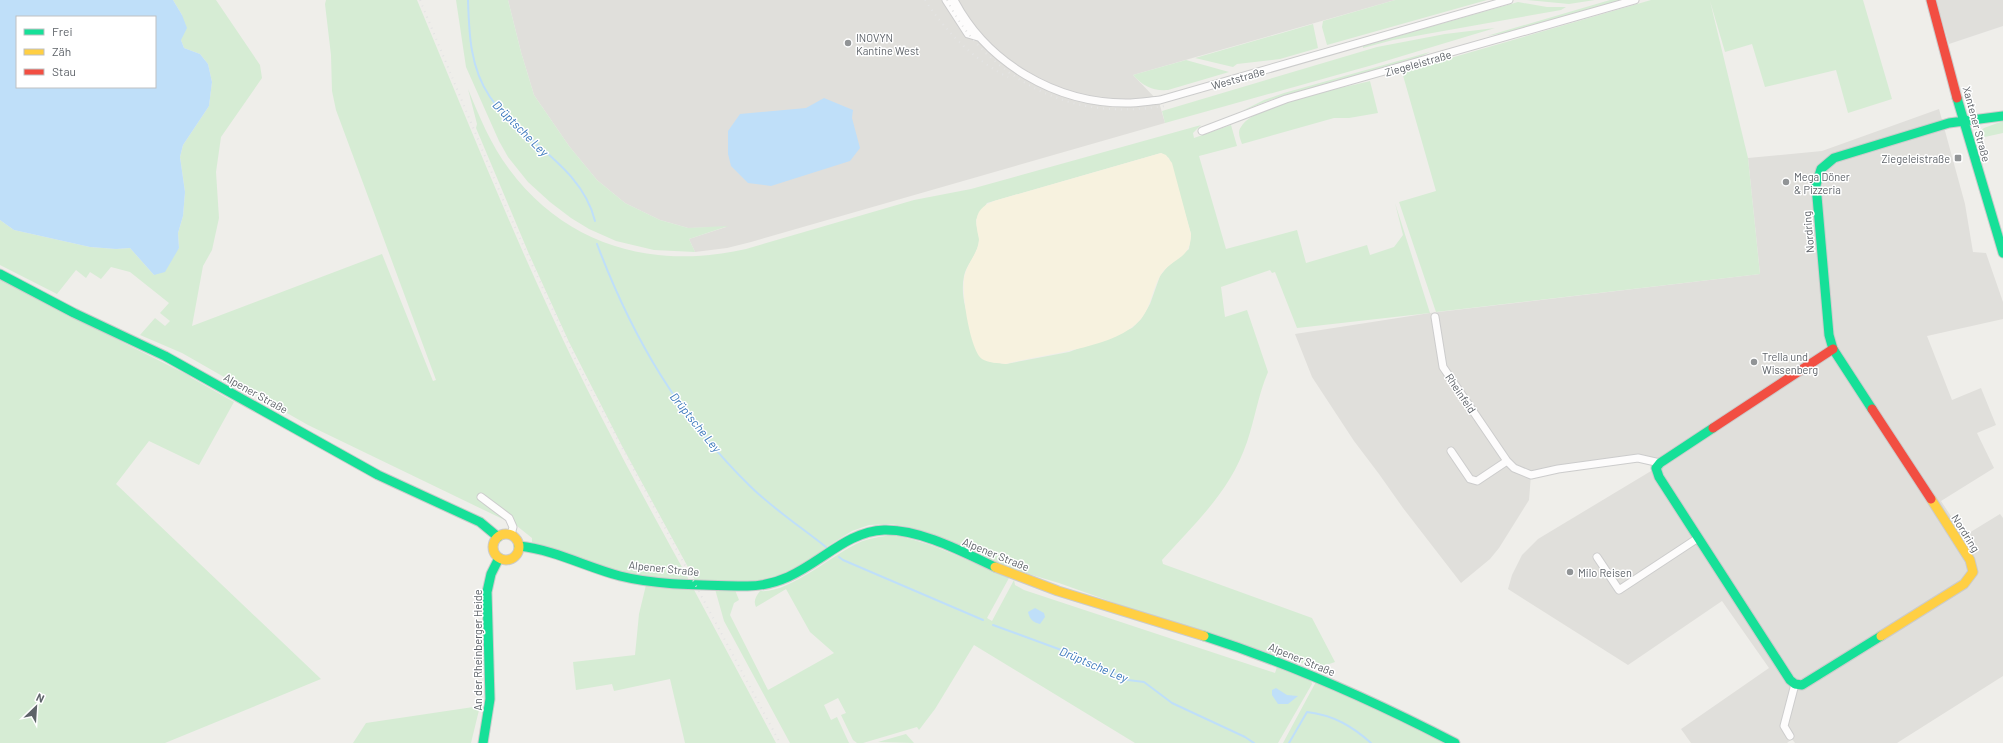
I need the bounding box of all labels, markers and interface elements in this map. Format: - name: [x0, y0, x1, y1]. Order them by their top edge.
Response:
- legend: [16, 16, 156, 88]
- text: Frei: [52, 24, 72, 38]
- place label: INOVYN Kantine West: [856, 31, 919, 57]
- marker: INOVYN Kantine West: [843, 38, 853, 48]
- text: Zäh: [52, 44, 71, 58]
- street label: Ziegeleistraße: [1383, 47, 1453, 79]
- text: Stau: [52, 64, 76, 78]
- street label: Weststraße: [1210, 64, 1266, 92]
- street label: Xantener Straße: [1961, 85, 1993, 163]
- water label: Drüptsche Ley: [490, 97, 552, 159]
- place label: Ziegeleistraße: [1881, 152, 1950, 165]
- marker: Ziegeleistraße: [1953, 153, 1963, 163]
- place label: Mega Döner & Pizzeria: [1794, 170, 1850, 196]
- marker: Mega Döner & Pizzeria: [1781, 177, 1791, 187]
- street label: Nordring: [1800, 210, 1816, 253]
- place label: Trella und Wissenberg: [1762, 350, 1818, 376]
- marker: Trella und Wissenberg: [1749, 357, 1759, 367]
- street label: Alpener Straße: [222, 370, 290, 416]
- street label: Rheinfeld: [1443, 371, 1479, 415]
- water label: Drüptsche Ley: [668, 389, 725, 455]
- street label: Nordring: [1949, 512, 1983, 554]
- street label: Alpener Straße: [961, 535, 1031, 573]
- street label: Alpener Straße: [628, 558, 700, 578]
- place label: Milo Reisen: [1578, 566, 1632, 579]
- marker: Milo Reisen: [1565, 567, 1575, 577]
- street label: An der Rheinberger Heide: [471, 589, 484, 711]
- street label: Alpener Straße: [1267, 640, 1337, 678]
- water label: Drüptsche Ley: [1058, 643, 1131, 685]
- north arrow: [16, 687, 56, 727]
- text: N: [34, 690, 47, 705]

